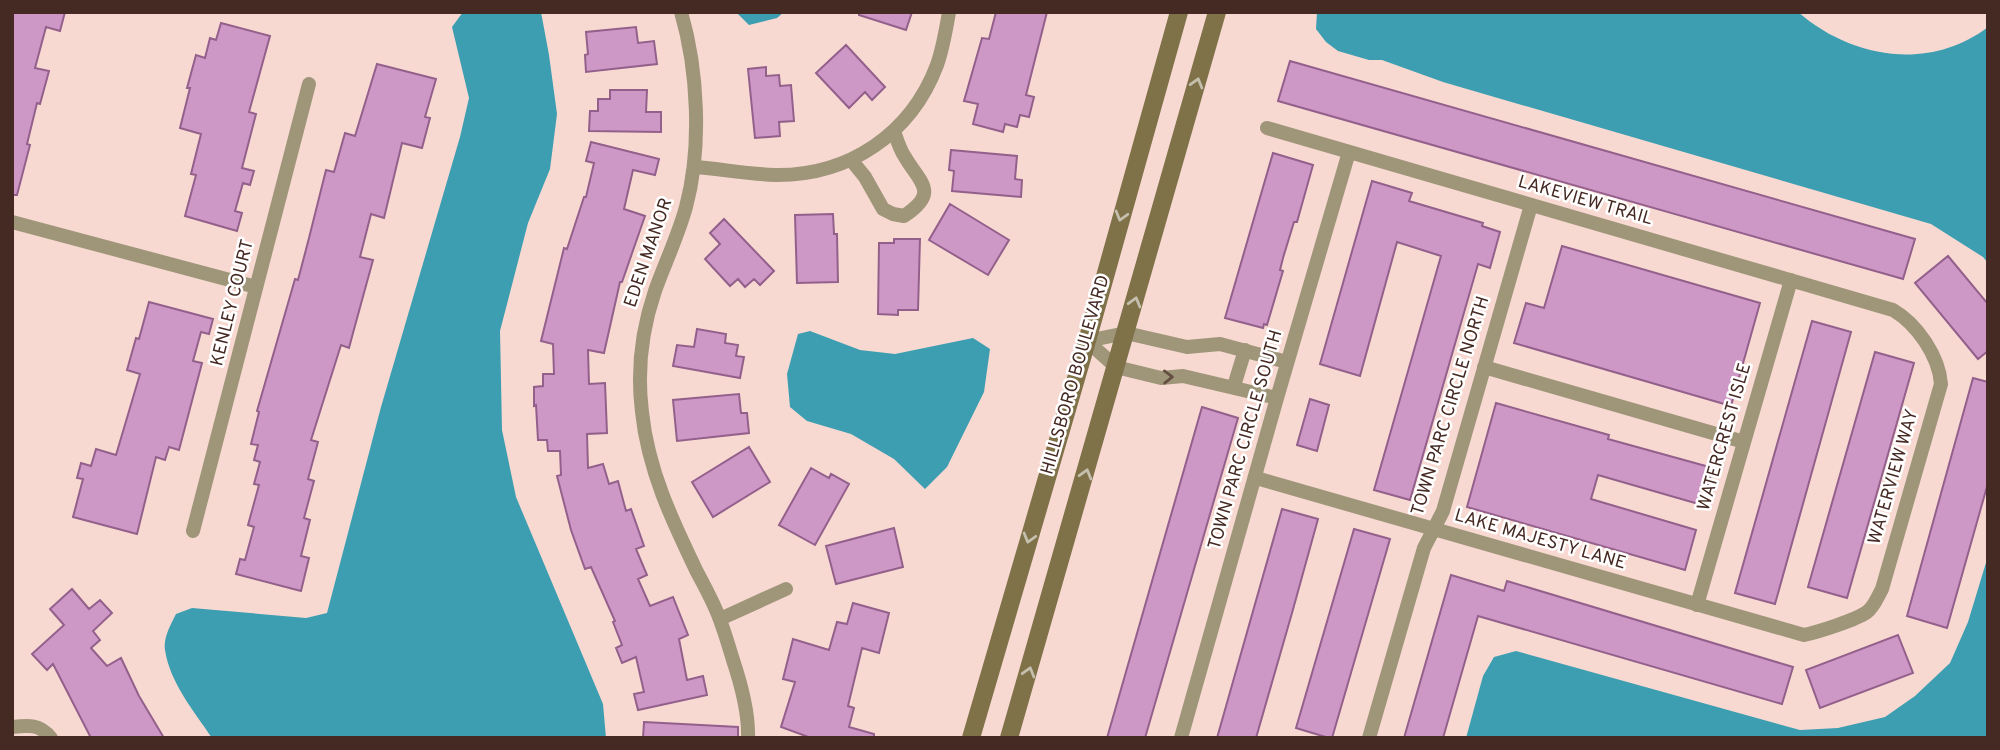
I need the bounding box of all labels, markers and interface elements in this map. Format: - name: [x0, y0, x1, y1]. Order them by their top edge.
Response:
- one-way arrow: [1189, 77, 1203, 89]
- street label: LAKEVIEW TRAIL: [1515, 171, 1655, 231]
- street label: EDEN MANOR: [620, 195, 678, 311]
- one-way arrow: [1115, 210, 1130, 222]
- street label: KENLEY COURT: [206, 237, 260, 369]
- street label: HILLSBORO BOULEVARD: [1036, 273, 1116, 477]
- street label: TOWN PARC CIRCLE NORTH: [1407, 293, 1495, 519]
- one-way arrow: [1126, 296, 1141, 308]
- street label: TOWN PARC CIRCLE SOUTH: [1204, 328, 1288, 552]
- street label: WATERCREST ISLE: [1693, 361, 1757, 513]
- one-way arrow: [1163, 369, 1174, 384]
- street label: WATERVIEW WAY: [1864, 407, 1924, 547]
- one-way arrow: [1078, 468, 1092, 480]
- street label: LAKE MAJESTY LANE: [1452, 504, 1628, 576]
- one-way arrow: [1023, 532, 1038, 544]
- one-way arrow: [1020, 667, 1035, 679]

